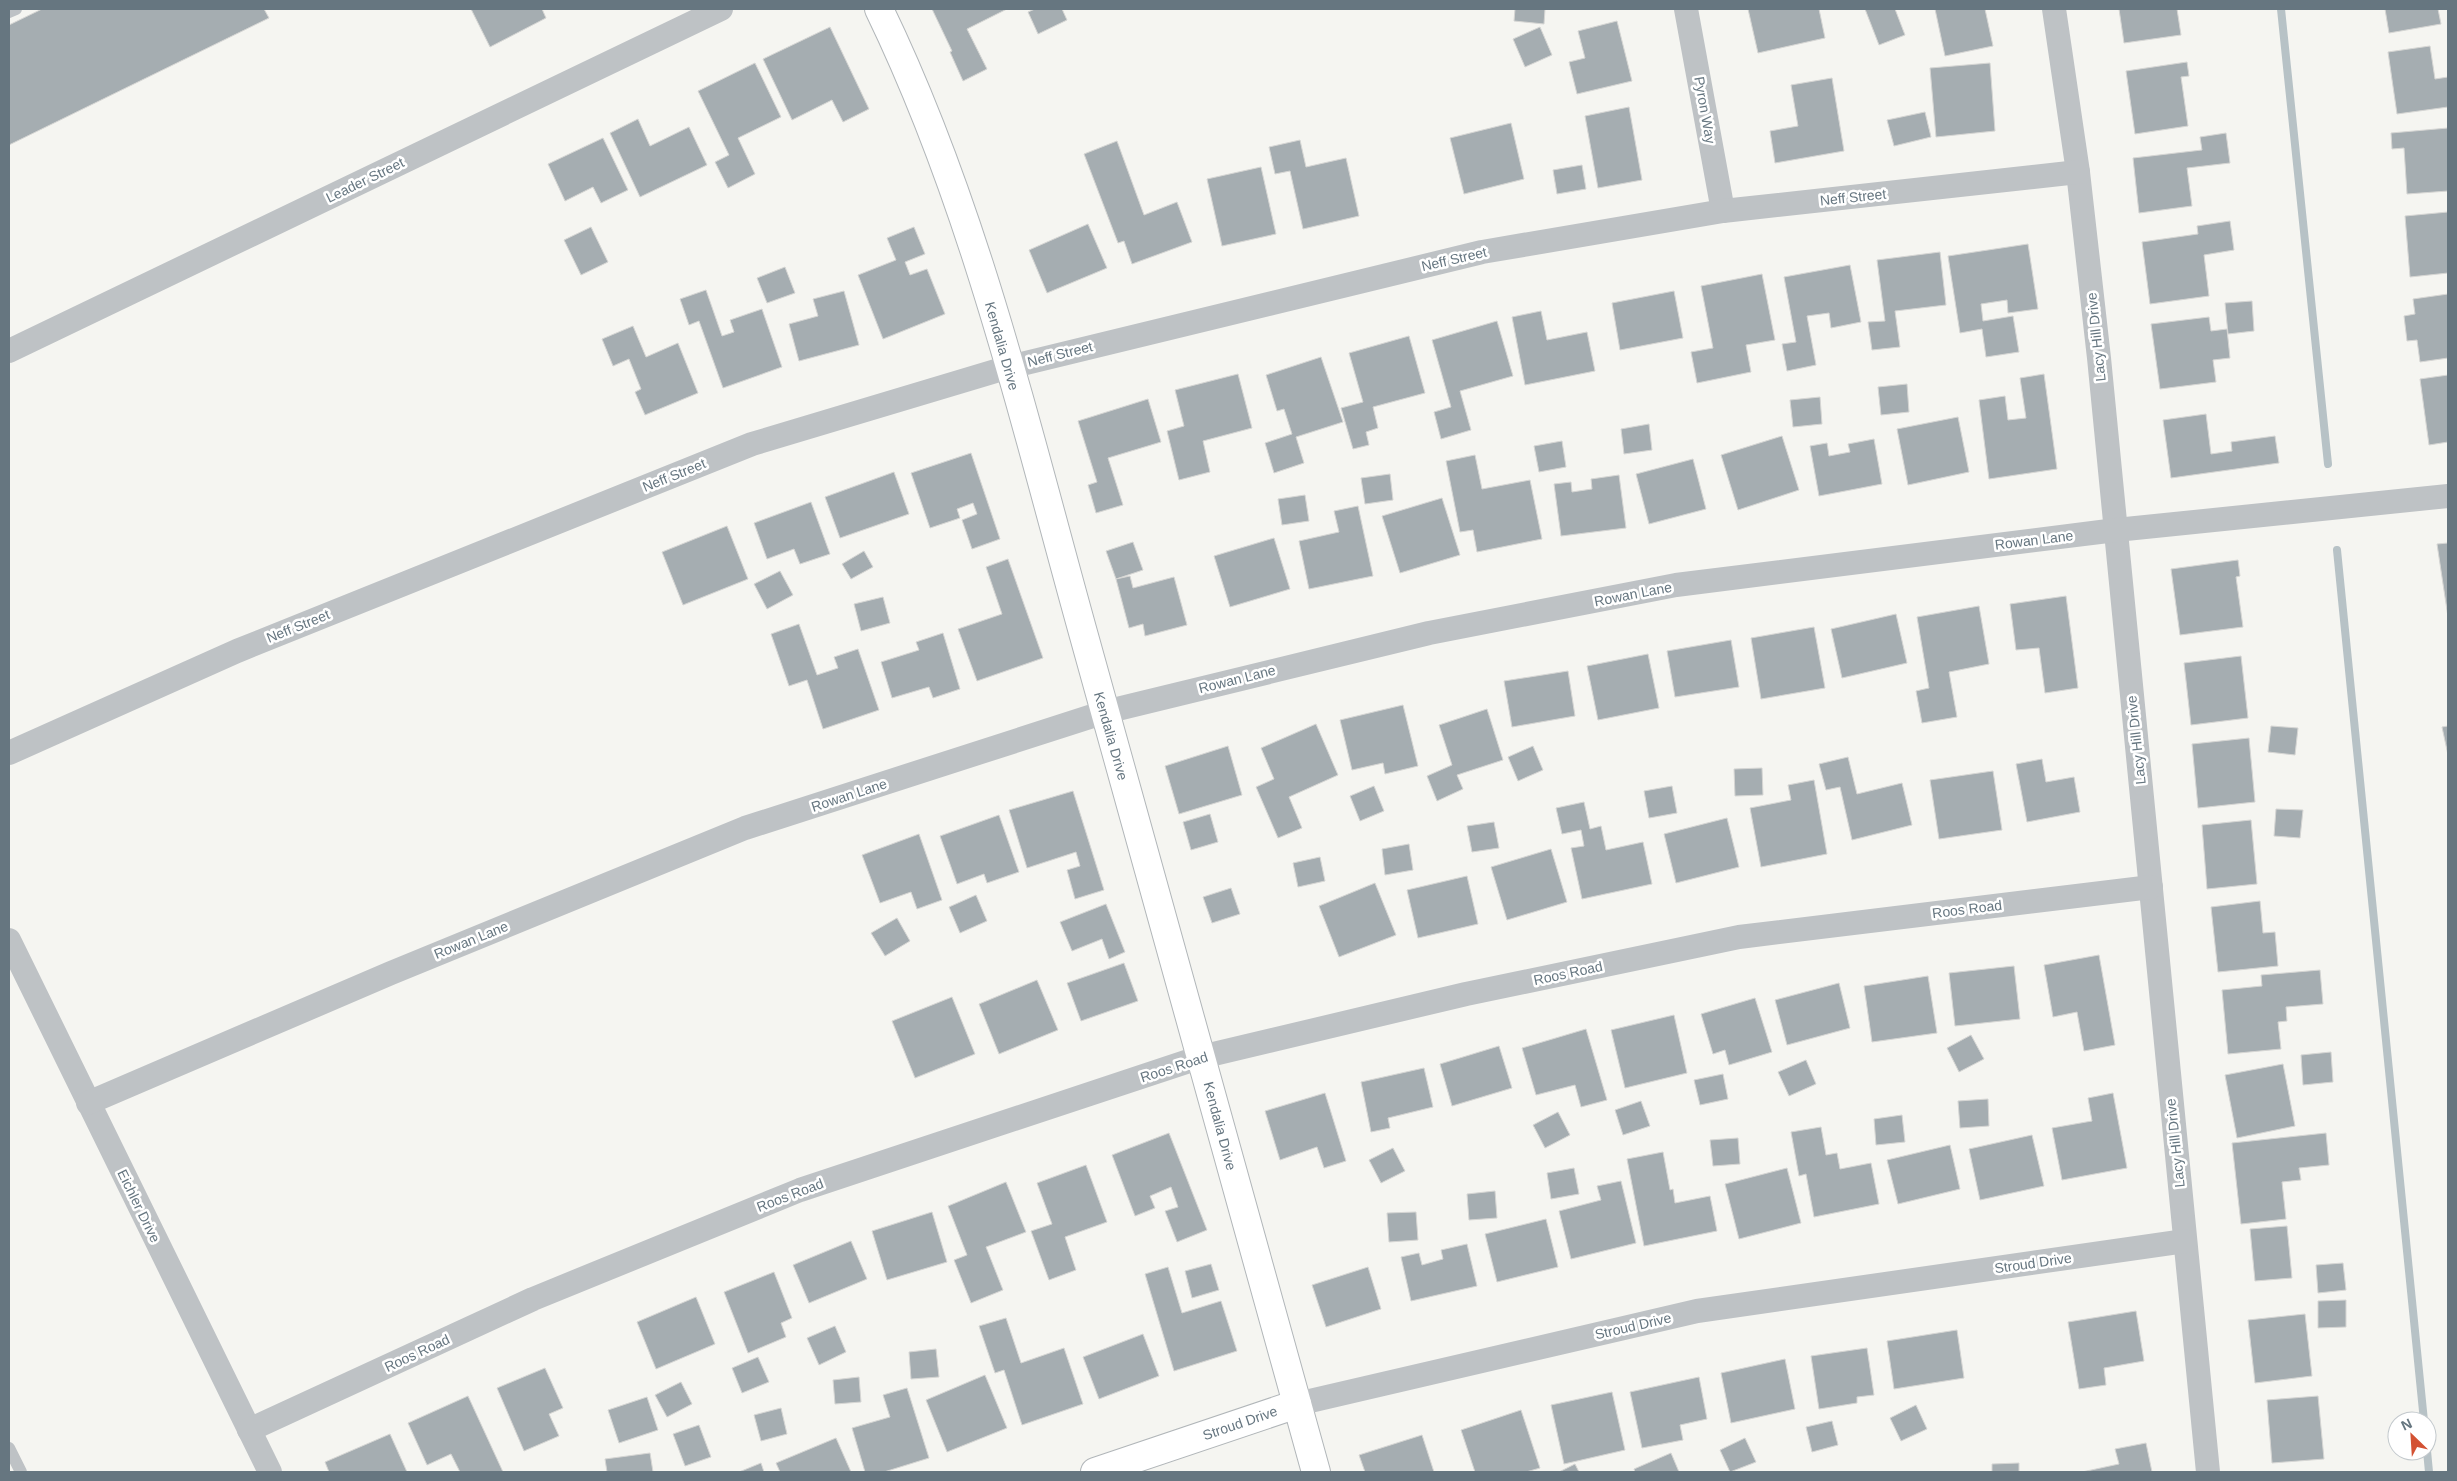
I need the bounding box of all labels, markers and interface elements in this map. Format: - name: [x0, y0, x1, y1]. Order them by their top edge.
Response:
- street label: Pyron Way: [1691, 75, 1719, 145]
- street label: Leader Street: [323, 154, 407, 206]
- street label: Neff Street: [1819, 186, 1887, 208]
- street label: Neff Street: [1420, 244, 1488, 274]
- street label: Lacy Hill Drive: [2083, 291, 2109, 382]
- street label: Kendalia Drive: [982, 300, 1022, 392]
- street label: Neff Street: [1026, 338, 1094, 370]
- street label: Neff Street: [640, 455, 708, 495]
- street label: Rowan Lane: [1994, 527, 2074, 553]
- street label: Rowan Lane: [1593, 579, 1673, 609]
- street label: Neff Street: [264, 606, 332, 646]
- street label: Rowan Lane: [1197, 662, 1277, 696]
- street label: Kendalia Drive: [1091, 690, 1131, 782]
- street label: Lacy Hill Drive: [2123, 694, 2149, 785]
- street label: Rowan Lane: [809, 775, 889, 815]
- street label: Roos Road: [1931, 897, 2003, 921]
- street label: Rowan Lane: [432, 918, 511, 962]
- street label: Roos Road: [1532, 958, 1604, 988]
- street label: Roos Road: [1138, 1049, 1210, 1085]
- street label: Kendalia Drive: [1200, 1080, 1240, 1172]
- street label: Lacy Hill Drive: [2162, 1097, 2188, 1188]
- street label: Eichler Drive: [114, 1167, 164, 1245]
- street label: Roos Road: [754, 1175, 826, 1215]
- street label: Stroud Drive: [1993, 1250, 2073, 1276]
- street label: Stroud Drive: [1593, 1309, 1673, 1343]
- street label: Roos Road: [382, 1331, 452, 1375]
- street label: Stroud Drive: [1201, 1403, 1280, 1443]
- north arrow: [2387, 1411, 2437, 1461]
- text: N: [2399, 1415, 2414, 1434]

